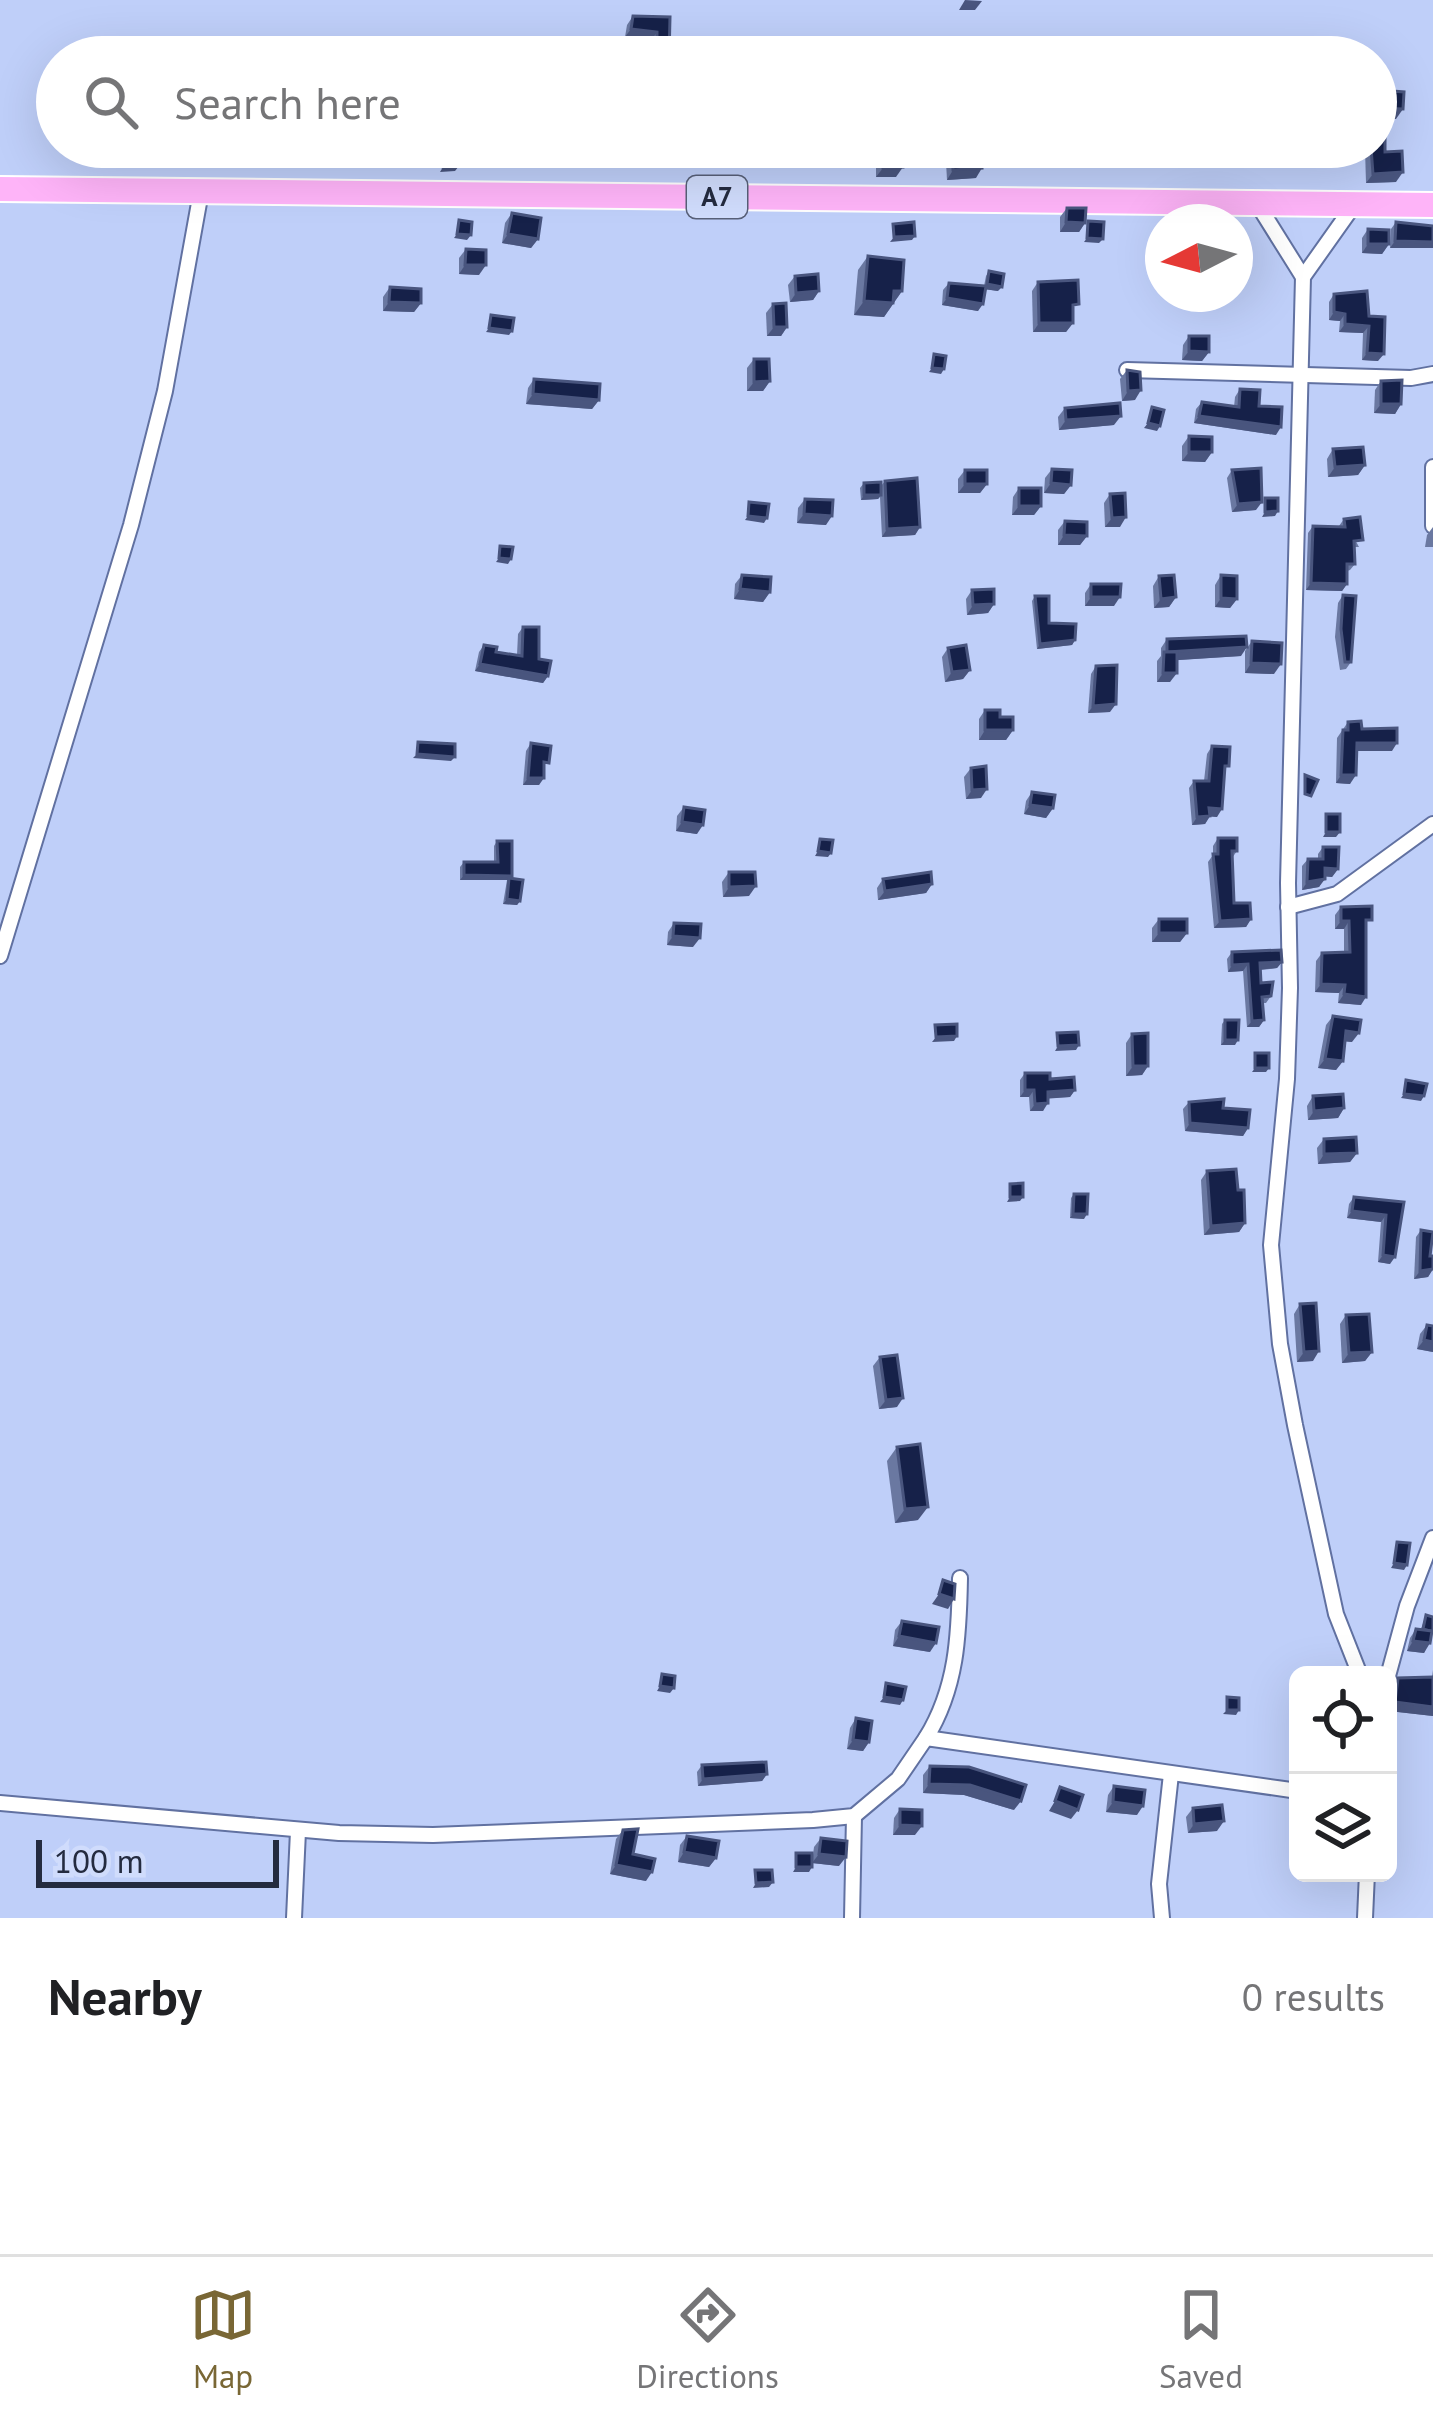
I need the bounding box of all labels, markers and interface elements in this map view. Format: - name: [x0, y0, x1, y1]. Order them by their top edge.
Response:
- search box: [36, 36, 1397, 168]
- icon: search: [78, 69, 144, 135]
- text: Search here: [174, 73, 401, 131]
- road number: A7: [687, 176, 747, 218]
- north arrow: [1145, 204, 1253, 312]
- map controls: [1289, 1666, 1397, 1882]
- button: locate: [1289, 1666, 1397, 1774]
- button: layers: [1289, 1774, 1397, 1882]
- scale bar: [36, 1834, 279, 1887]
- text: 100 m: [54, 1839, 144, 1882]
- text: Nearby: [48, 1963, 202, 2029]
- text: 0 results: [1242, 1971, 1385, 2022]
- tab: Map: [190, 2282, 256, 2397]
- tab: Directions: [636, 2282, 779, 2397]
- tab: Saved: [1159, 2282, 1243, 2397]

